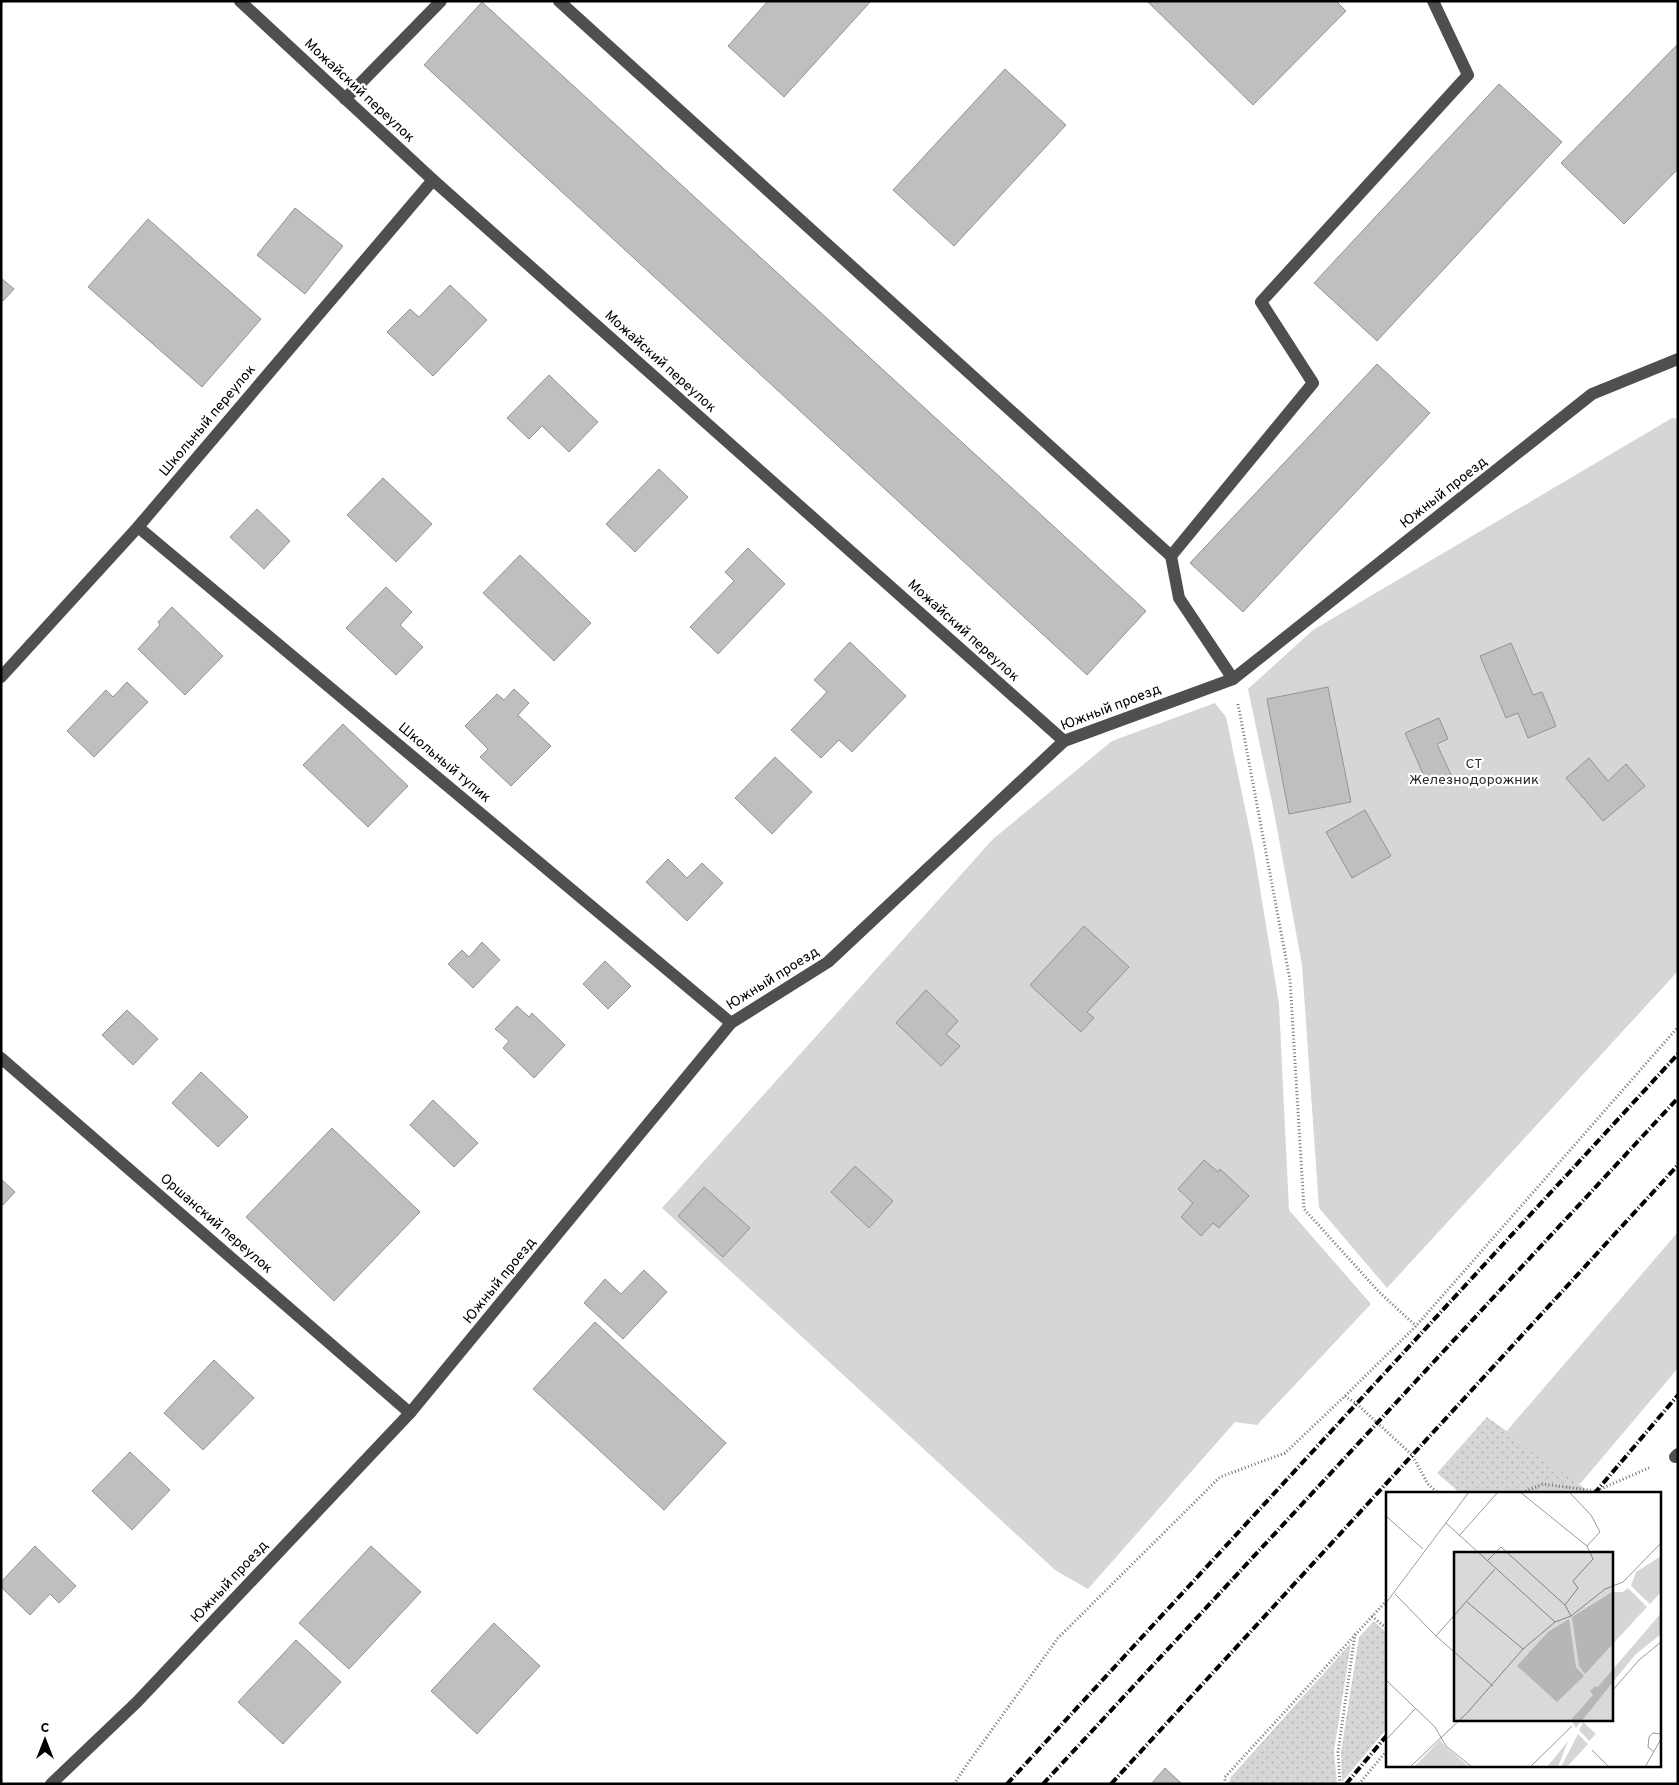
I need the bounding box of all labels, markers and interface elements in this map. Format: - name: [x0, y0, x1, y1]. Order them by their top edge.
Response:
- street label: Можайский переулок: [300, 35, 418, 147]
- street label: Можайский переулок: [601, 307, 719, 417]
- street label: Школьный переулок: [156, 362, 260, 480]
- street label: Южный проезд: [1397, 454, 1491, 532]
- street label: Можайский переулок: [904, 576, 1022, 686]
- street label: Южный проезд: [1058, 681, 1164, 735]
- street label: Школьный тупик: [394, 719, 494, 807]
- park label: СТ Железнодорожник: [1409, 756, 1539, 789]
- street label: Южный проезд: [724, 944, 822, 1014]
- street label: Оршанский переулок: [156, 1170, 276, 1278]
- street label: Южный проезд: [460, 1234, 540, 1328]
- inset map: [1386, 1492, 1662, 1768]
- street label: Южный проезд: [188, 1537, 272, 1627]
- north arrow: [20, 1715, 70, 1765]
- text: С: [41, 1720, 50, 1737]

